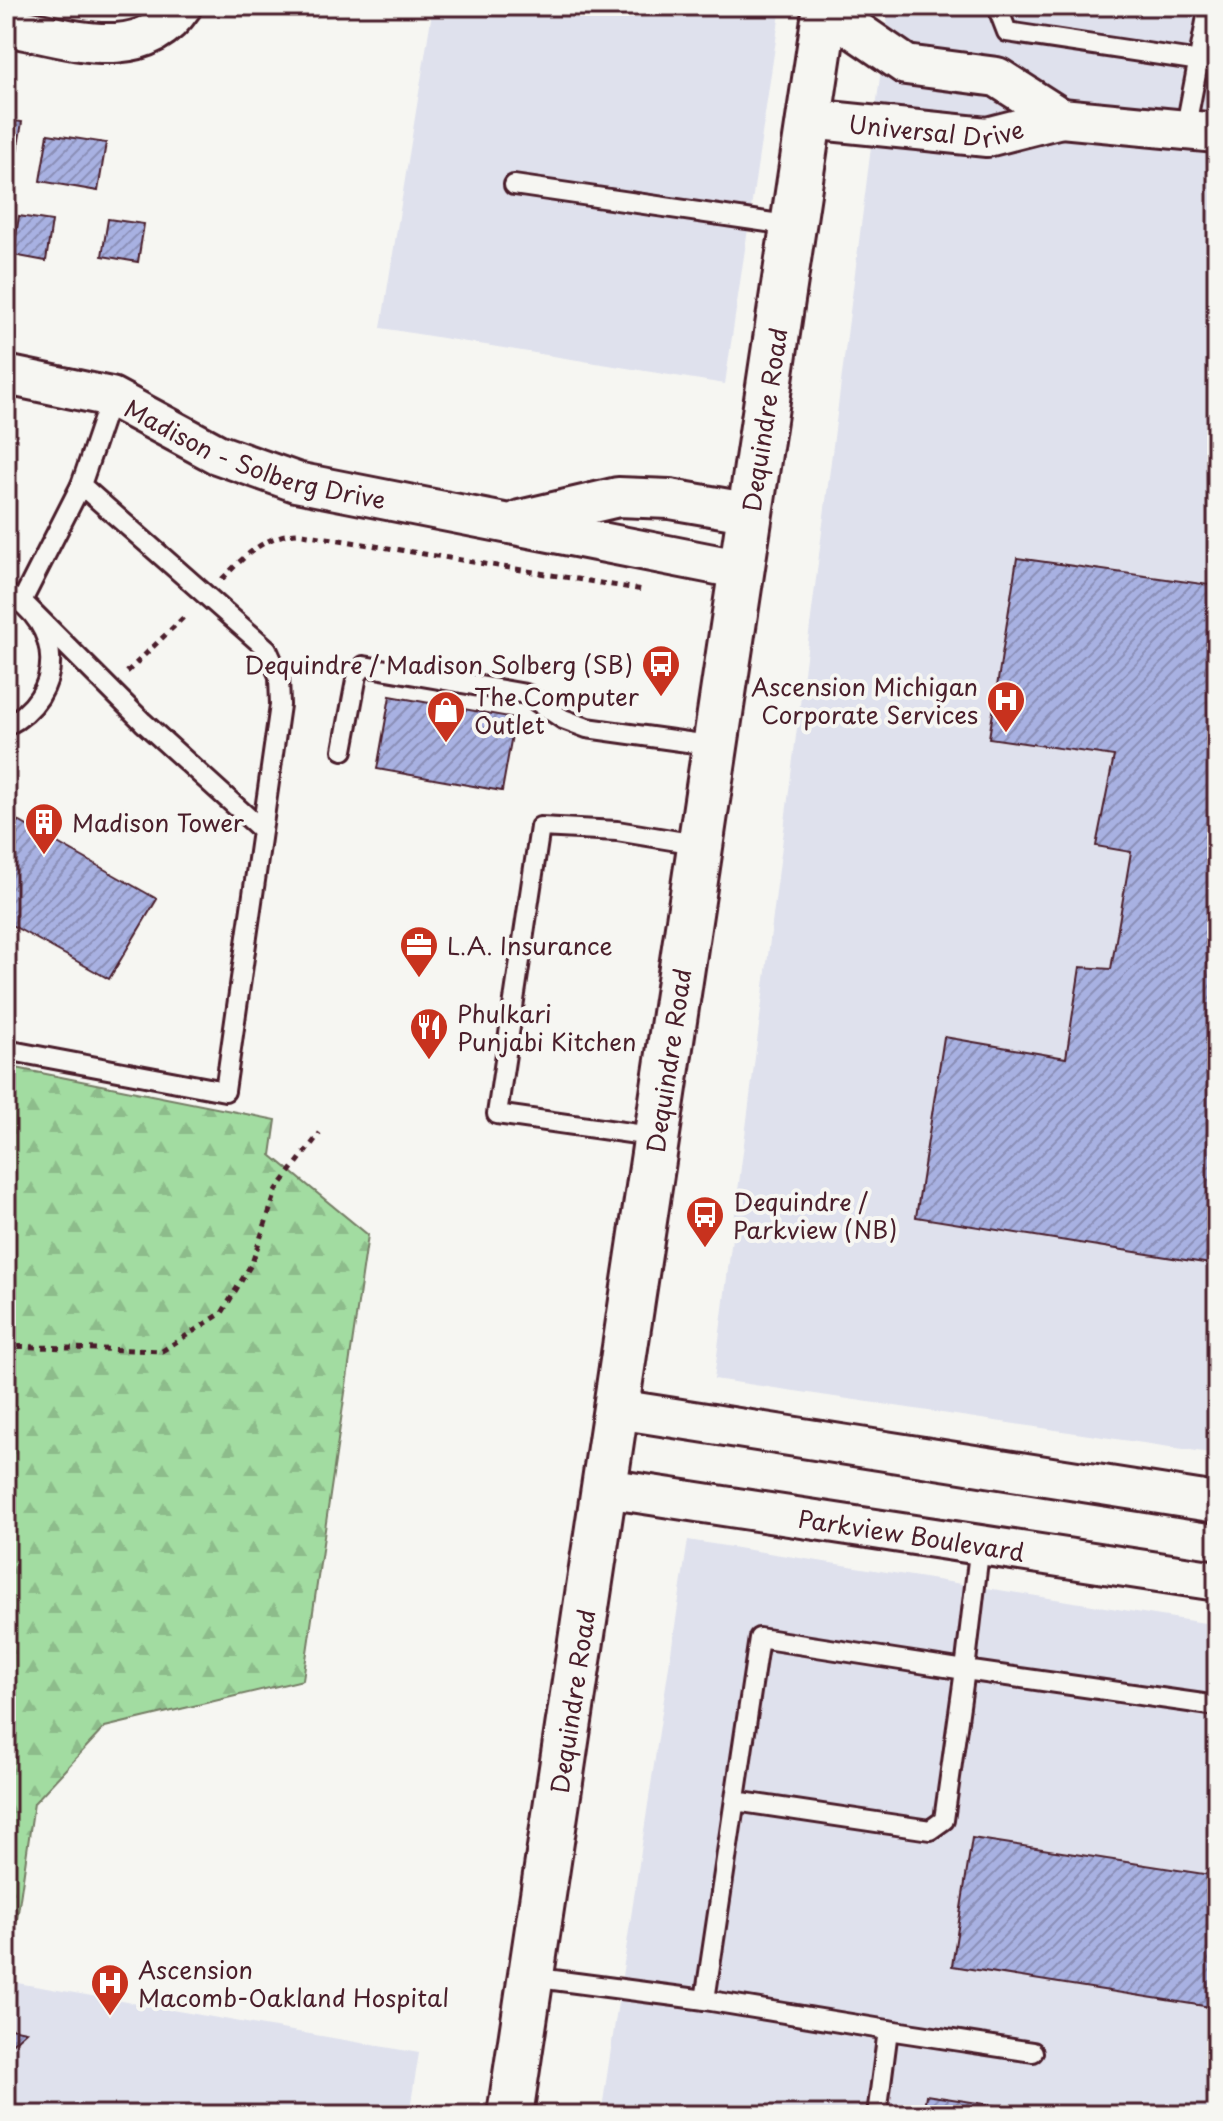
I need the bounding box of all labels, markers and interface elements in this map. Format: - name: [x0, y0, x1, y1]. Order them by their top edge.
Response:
- street label: Universal Drive: [847, 105, 1027, 156]
- street label: Dequindre Road: [732, 325, 796, 515]
- street label: Madison - Solberg Drive: [118, 390, 389, 517]
- bus stop icon: Dequindre / Madison Solberg (SB): [640, 643, 682, 698]
- place label: Dequindre / Madison Solberg (SB): [244, 646, 633, 682]
- place label: Ascension Michigan Corporate Services: [751, 668, 978, 732]
- place label: The Computer Outlet: [474, 678, 640, 742]
- hospital icon: Ascension Michigan Corporate Services: [985, 679, 1027, 734]
- shop icon: The Computer Outlet: [425, 689, 467, 744]
- building icon: Madison Tower: [23, 801, 65, 856]
- place label: Madison Tower: [72, 804, 245, 840]
- office icon: L.A. Insurance: [398, 924, 440, 979]
- place label: L.A. Insurance: [447, 927, 613, 963]
- street label: Dequindre Road: [636, 966, 700, 1156]
- place label: Phulkari Punjabi Kitchen: [457, 995, 637, 1059]
- restaurant icon: Phulkari Punjabi Kitchen: [408, 1006, 450, 1061]
- place label: Dequindre / Parkview (NB): [733, 1183, 897, 1247]
- bus stop icon: Dequindre / Parkview (NB): [684, 1194, 726, 1249]
- street label: Parkview Boulevard: [796, 1500, 1027, 1570]
- street label: Dequindre Road: [540, 1607, 604, 1796]
- place label: Ascension Macomb-Oakland Hospital: [138, 1951, 449, 2015]
- hospital icon: Ascension Macomb-Oakland Hospital: [89, 1962, 131, 2017]

